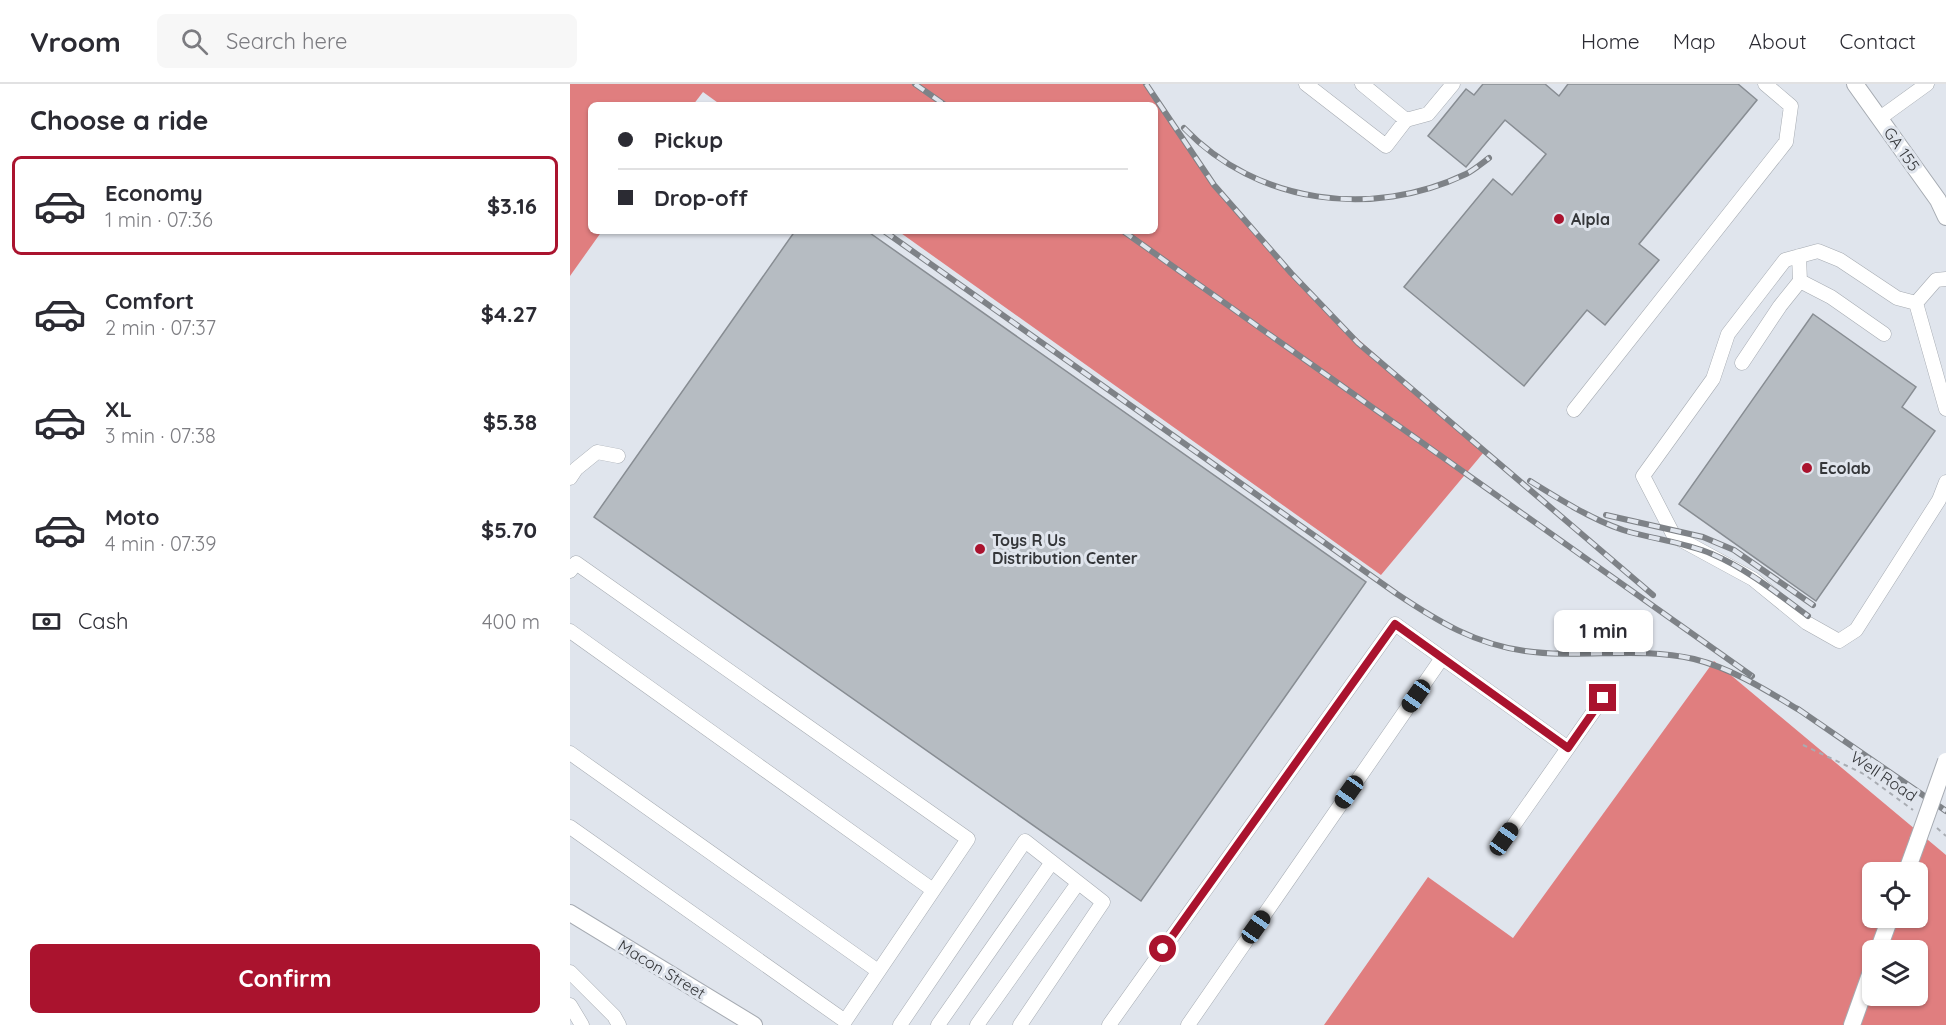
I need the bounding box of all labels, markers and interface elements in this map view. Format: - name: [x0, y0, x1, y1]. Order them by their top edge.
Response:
- search box: [157, 14, 577, 68]
- text: Vroom: [30, 24, 121, 59]
- icon: search: [178, 25, 211, 58]
- text: Search here: [226, 27, 347, 55]
- text: Home: [1581, 28, 1640, 54]
- text: Map: [1673, 28, 1716, 54]
- text: About: [1749, 28, 1807, 54]
- text: Contact: [1840, 28, 1916, 54]
- text: Choose a ride: [30, 103, 208, 137]
- street label: GA 155: [1880, 123, 1924, 175]
- text: Pickup: [654, 126, 723, 154]
- icon: car: [33, 179, 87, 233]
- text: Economy: [105, 179, 203, 207]
- text: Drop-off: [654, 184, 748, 212]
- text: $3.16: [487, 192, 537, 220]
- text: 1 min · 07:36: [105, 207, 213, 232]
- place label: Alpla: [1571, 209, 1610, 229]
- marker: Alpla: [1552, 212, 1566, 226]
- icon: car: [33, 287, 87, 341]
- text: Comfort: [105, 287, 194, 315]
- text: $4.27: [481, 300, 537, 328]
- text: 2 min · 07:37: [105, 315, 216, 340]
- icon: car: [33, 395, 87, 449]
- text: XL: [105, 395, 132, 423]
- text: $5.38: [483, 408, 537, 436]
- text: 3 min · 07:38: [105, 423, 216, 448]
- place label: Ecolab: [1819, 458, 1871, 478]
- marker: Ecolab: [1800, 461, 1814, 475]
- icon: car: [33, 503, 87, 557]
- text: Moto: [105, 503, 159, 531]
- text: $5.70: [481, 516, 537, 544]
- place label: Toys R Us Distribution Center: [992, 530, 1138, 568]
- text: 4 min · 07:39: [105, 531, 216, 556]
- marker: Toys R Us Distribution Center: [973, 542, 987, 556]
- icon: cash: [30, 605, 63, 638]
- text: Cash: [78, 607, 129, 635]
- text: 400 m: [482, 609, 540, 634]
- callout: 1 min: [1554, 611, 1652, 653]
- text: 1 min: [1579, 618, 1628, 643]
- car: [1398, 676, 1434, 716]
- route end: [1589, 684, 1616, 711]
- street label: Well Road: [1847, 747, 1921, 805]
- car: [1331, 772, 1367, 812]
- car: [1486, 819, 1522, 859]
- map controls: [1862, 862, 1928, 1006]
- button: locate: [1862, 862, 1928, 928]
- car: [1238, 907, 1274, 947]
- street label: Macon Street: [615, 935, 709, 1003]
- route start: [1149, 935, 1176, 962]
- button: layers: [1862, 940, 1928, 1006]
- button: Confirm: [30, 944, 540, 1013]

